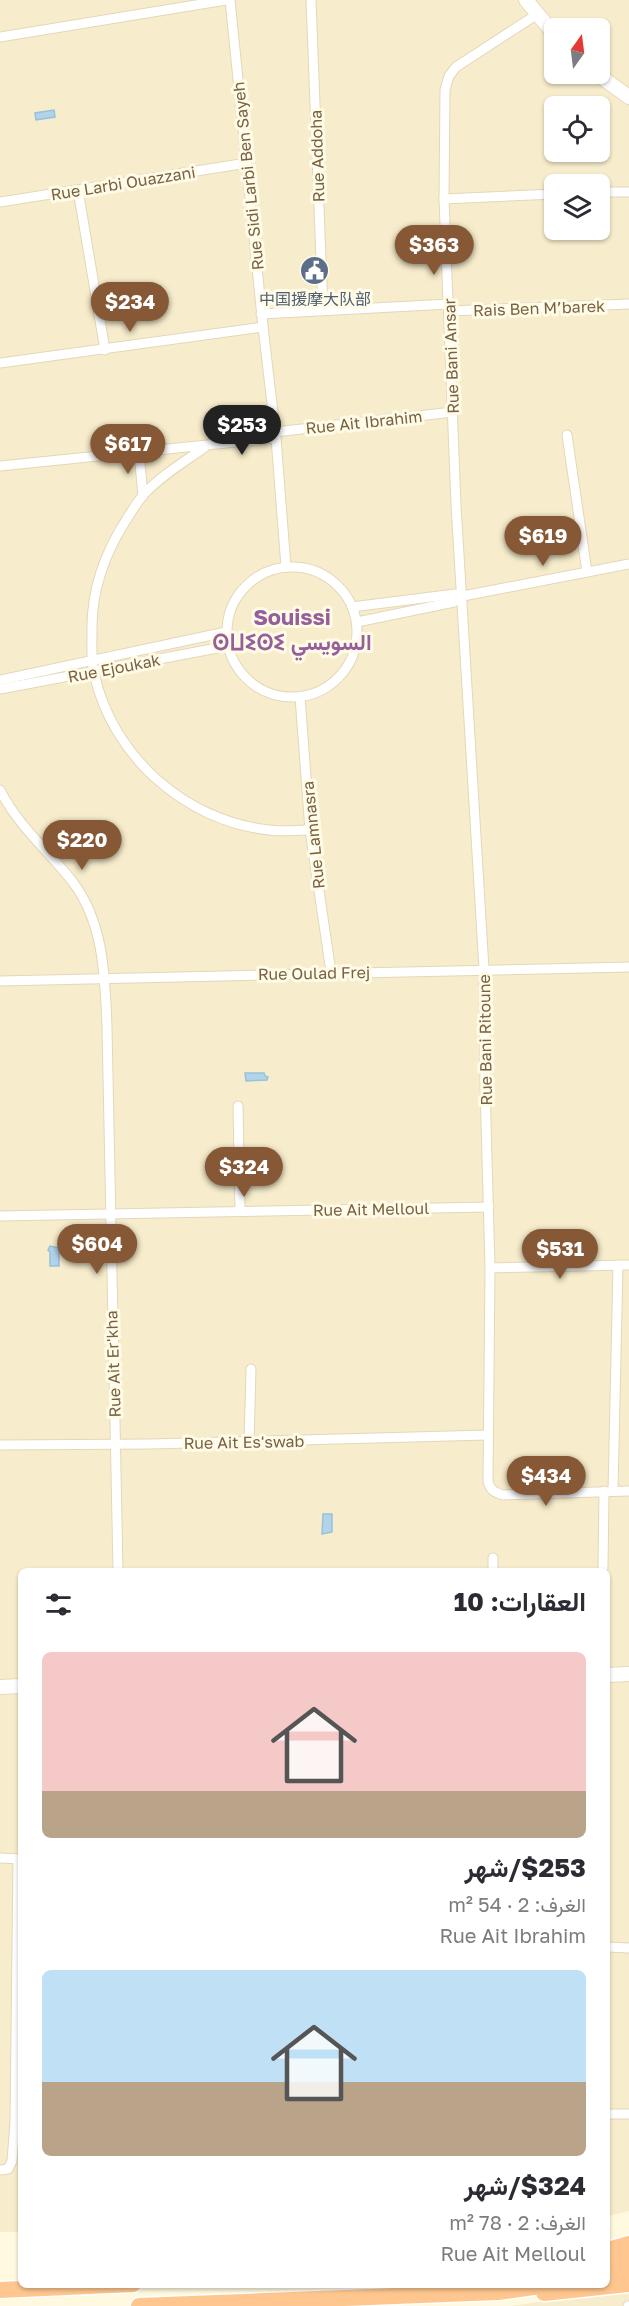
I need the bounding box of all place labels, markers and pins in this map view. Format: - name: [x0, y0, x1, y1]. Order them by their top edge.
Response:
- pin: $363: [398, 225, 470, 276]
- public building icon: 中国援摩大队部: [299, 255, 331, 287]
- pin: $234: [94, 282, 166, 333]
- place label: 中国援摩大队部: [259, 289, 371, 309]
- pin: $253: [206, 405, 278, 456]
- pin: $617: [92, 424, 164, 475]
- pin: $619: [507, 516, 579, 567]
- pin: $220: [46, 820, 118, 871]
- pin: $324: [208, 1147, 280, 1198]
- pin: $604: [61, 1224, 133, 1275]
- pin: $531: [524, 1229, 596, 1280]
- pin: $434: [510, 1456, 582, 1507]

